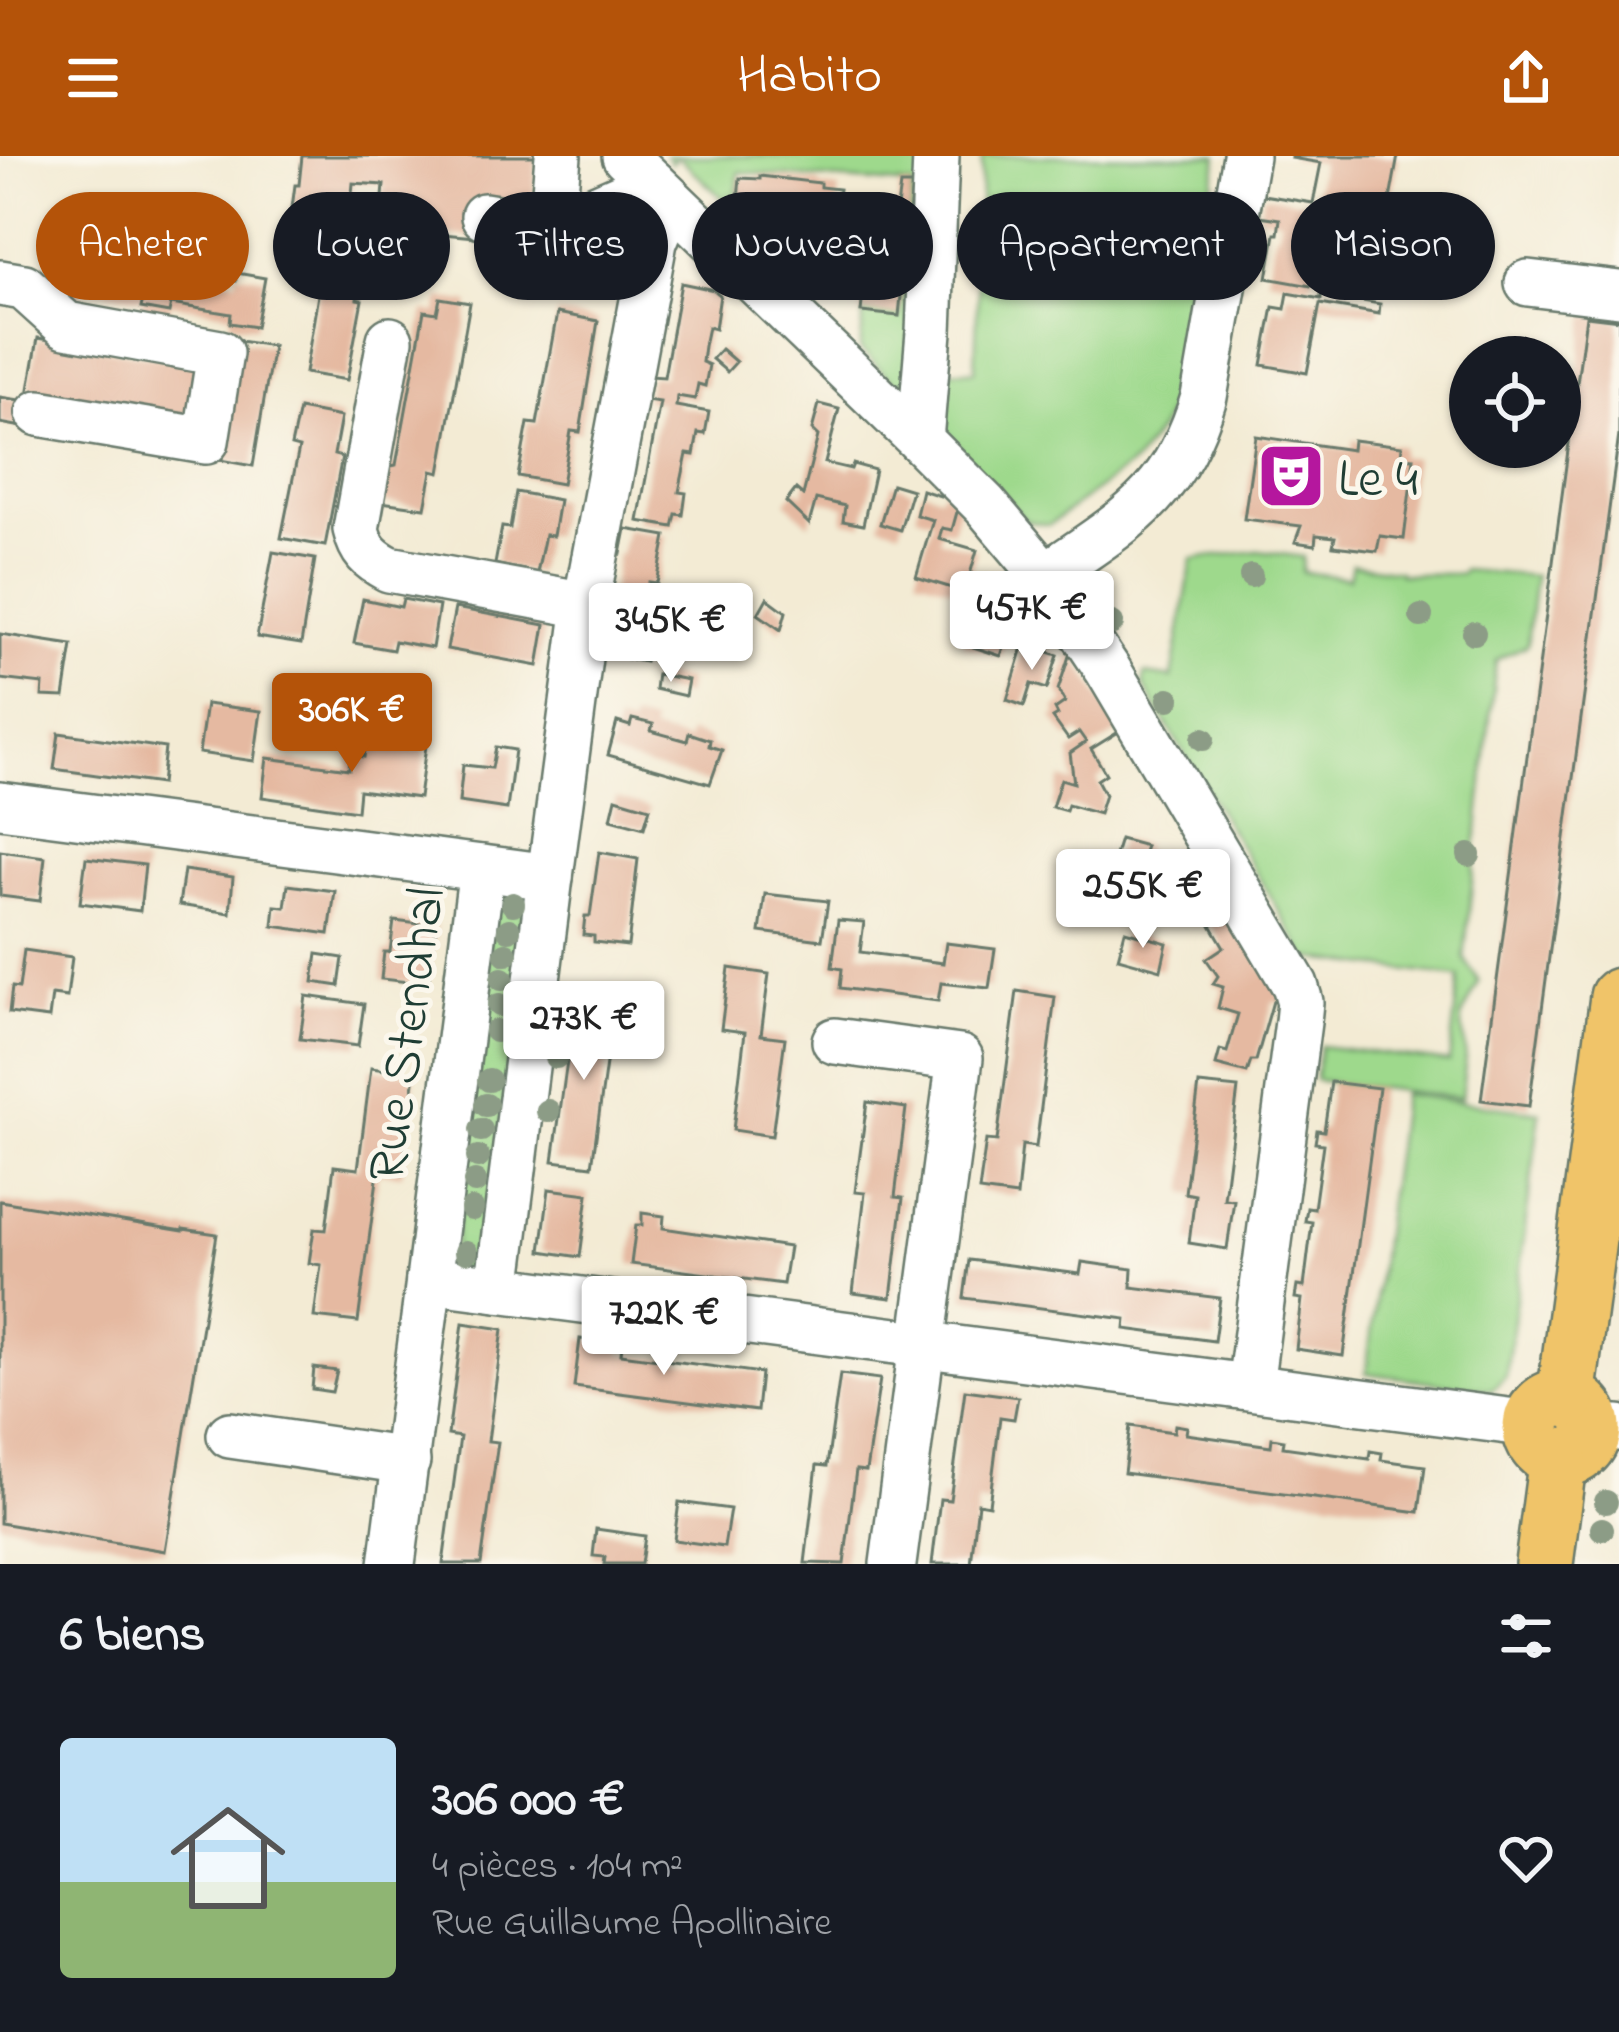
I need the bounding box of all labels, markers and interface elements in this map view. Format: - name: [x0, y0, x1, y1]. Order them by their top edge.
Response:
- text: Habito: [737, 39, 882, 117]
- icon: menu: [60, 45, 126, 111]
- icon: share: [1493, 45, 1559, 111]
- chip: Acheter: [36, 192, 249, 300]
- chip: Louer: [273, 192, 450, 300]
- chip: Filtres: [474, 192, 668, 300]
- chip: Nouveau: [692, 192, 933, 300]
- chip: Appartement: [957, 192, 1267, 300]
- chip: Maison: [1291, 192, 1495, 300]
- map controls: [1449, 336, 1581, 468]
- button: locate: [1449, 336, 1581, 468]
- theatre icon: Le 4: [1256, 441, 1326, 511]
- place label: Le 4: [1338, 443, 1418, 521]
- pin: 457K €: [934, 571, 1130, 673]
- text: 457K €: [977, 581, 1087, 638]
- pin: 345K €: [573, 583, 769, 685]
- text: 345K €: [616, 593, 726, 650]
- pin: 306K €: [254, 673, 450, 775]
- text: 306K €: [299, 683, 405, 740]
- pin: 255K €: [1045, 849, 1241, 951]
- text: 255K €: [1083, 859, 1203, 916]
- street label: Rue Stendhal: [351, 883, 469, 1187]
- pin: 273K €: [486, 981, 682, 1083]
- text: 273K €: [530, 991, 638, 1048]
- pin: 722K €: [566, 1276, 762, 1378]
- text: 722K €: [609, 1286, 719, 1343]
- text: 6 biens: [60, 1599, 205, 1674]
- icon: filters: [1493, 1603, 1559, 1669]
- text: 306 000 €: [432, 1764, 625, 1839]
- icon: home: [156, 1786, 300, 1930]
- icon: heart: [1493, 1825, 1559, 1891]
- text: 4 pièces · 104 m²: [432, 1839, 683, 1896]
- text: Rue Guillaume Apollinaire: [432, 1896, 832, 1953]

